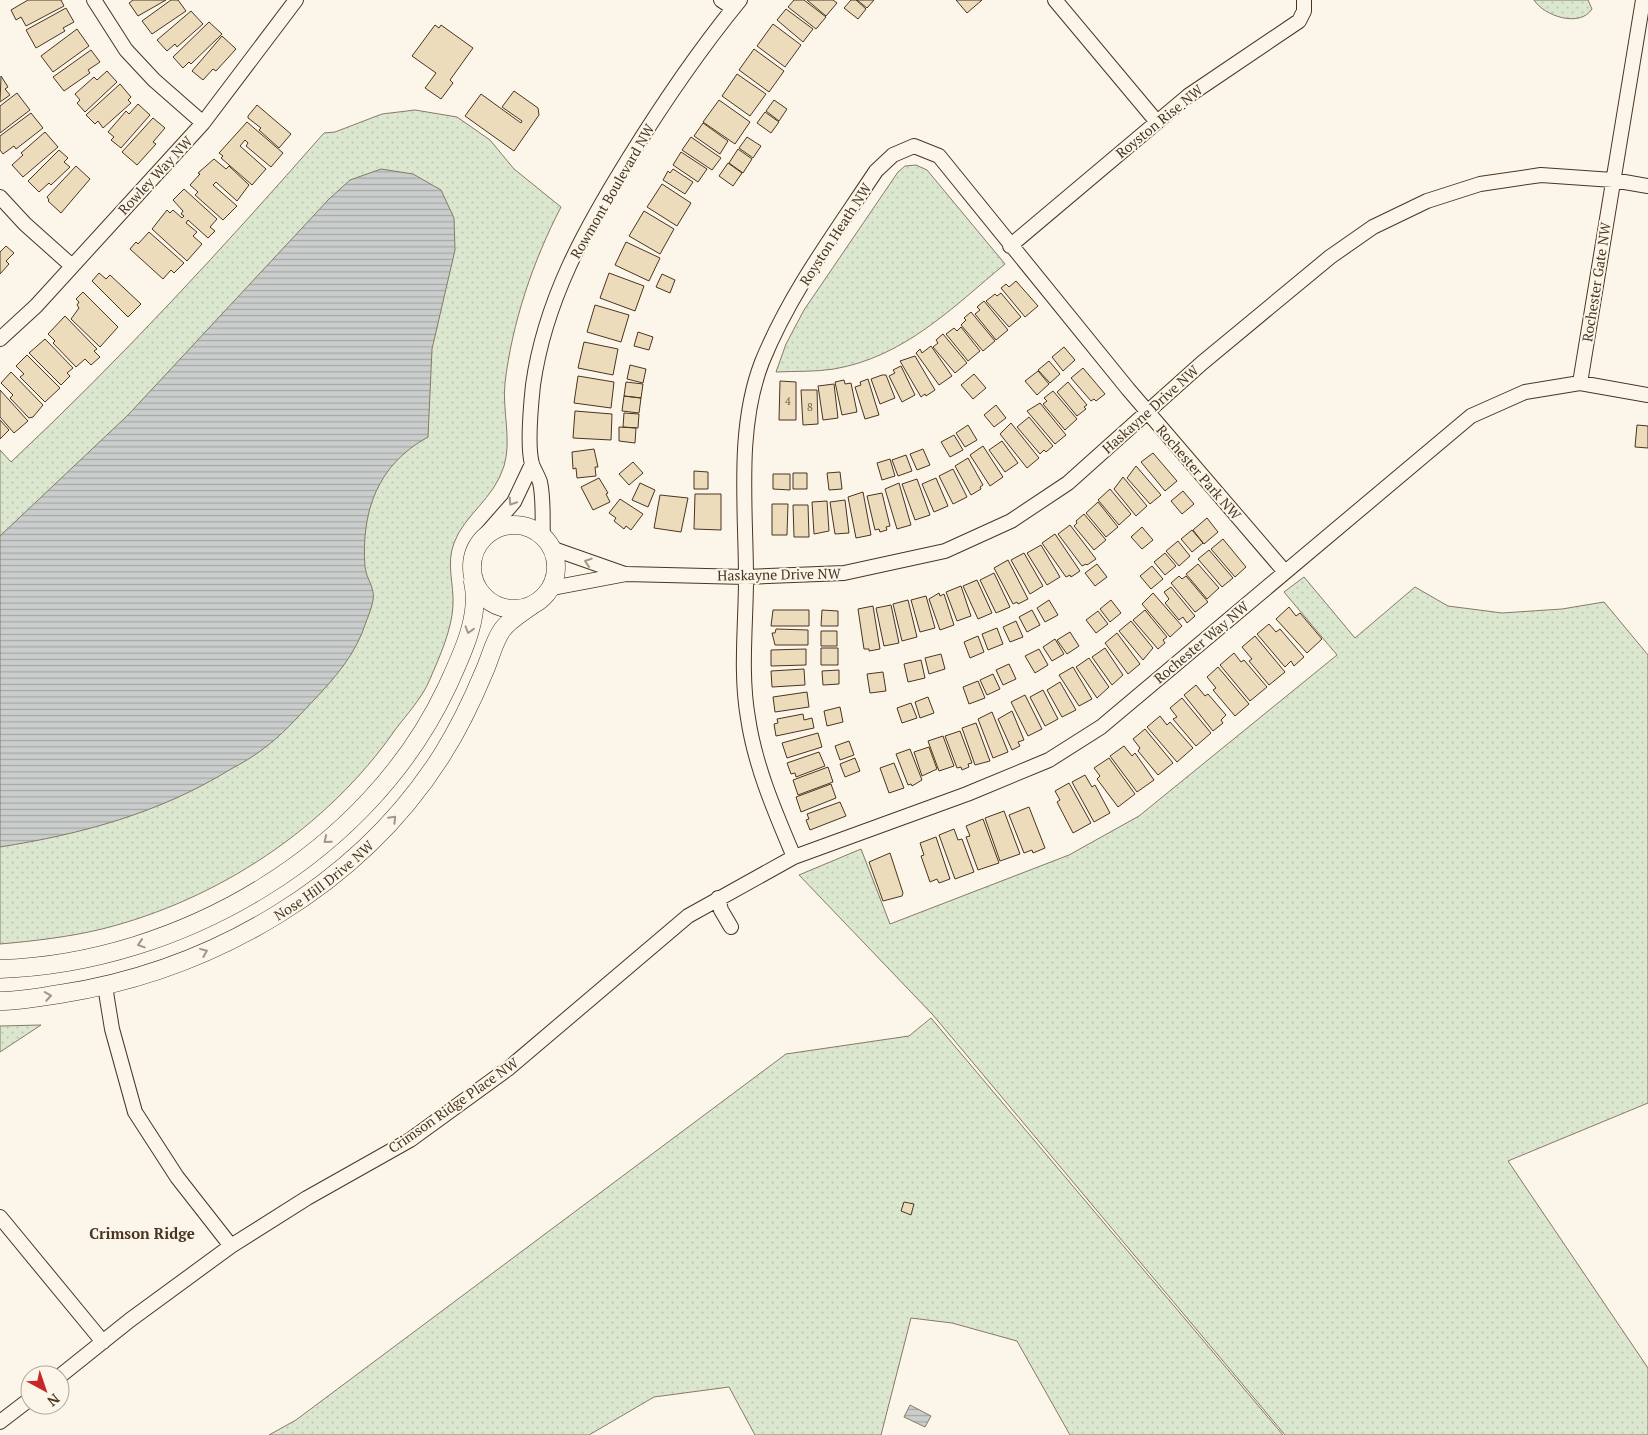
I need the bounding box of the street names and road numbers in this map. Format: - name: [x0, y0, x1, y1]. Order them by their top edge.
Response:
- street label: Royston Rise NW: [1111, 79, 1207, 162]
- street label: Rowmont Boulevard NW: [566, 119, 659, 262]
- street label: Rowley Way NW: [114, 131, 197, 218]
- street label: Royston Heath NW: [795, 178, 876, 289]
- street label: Rochester Gate NW: [1577, 220, 1615, 343]
- street label: Haskayne Drive NW: [1098, 360, 1203, 457]
- street label: Rochester Park NW: [1152, 420, 1246, 524]
- street label: Haskayne Drive NW: [717, 563, 842, 585]
- street label: Rochester Way NW: [1150, 596, 1253, 687]
- street label: Nose Hill Drive NW: [270, 835, 378, 924]
- street label: Crimson Ridge Place NW: [384, 1052, 523, 1157]

